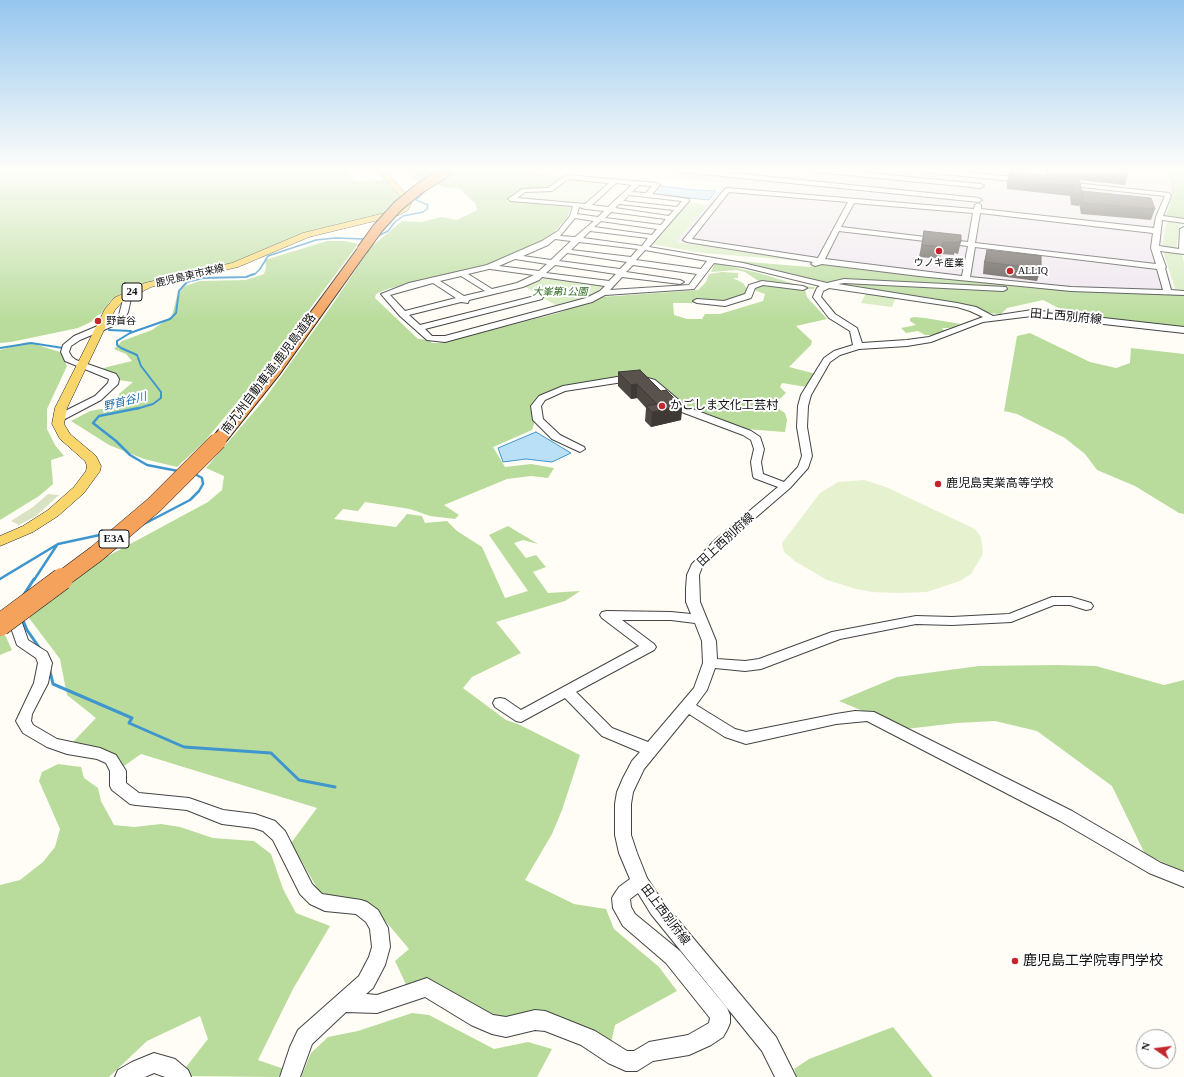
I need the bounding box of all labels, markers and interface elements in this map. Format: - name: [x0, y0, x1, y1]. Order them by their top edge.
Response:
- marker: ウノキ産業: [934, 246, 944, 256]
- place label: ウノキ産業: [914, 257, 964, 269]
- street label: 鹿児島東市来線: [155, 262, 225, 290]
- place label: ALLIQ: [1018, 265, 1048, 277]
- marker: ALLIQ: [1005, 266, 1015, 276]
- road number: 24: [122, 283, 142, 301]
- park label: 大峯第1公園: [533, 286, 587, 298]
- street label: 田上西別府線: [1030, 307, 1102, 327]
- street label: 南九州自動車道;鹿児島道路: [219, 311, 319, 437]
- place label: 野首谷: [106, 315, 136, 327]
- marker: 野首谷: [93, 316, 103, 326]
- water label: 野首谷川: [102, 390, 148, 414]
- place label: かごしま文化工芸村: [670, 399, 778, 413]
- marker: かごしま文化工芸村: [657, 401, 667, 411]
- place label: 鹿児島実業高等学校: [946, 477, 1054, 491]
- marker: 鹿児島実業高等学校: [933, 479, 943, 489]
- street label: 田上西別府線: [695, 510, 757, 570]
- road number: E3A: [99, 530, 129, 548]
- street label: 田上西別府線: [638, 882, 692, 948]
- place label: 鹿児島工学院専門学校: [1023, 953, 1163, 969]
- marker: 鹿児島工学院専門学校: [1010, 956, 1020, 966]
- north arrow: [1136, 1029, 1176, 1069]
- text: N: [1139, 1041, 1152, 1052]

